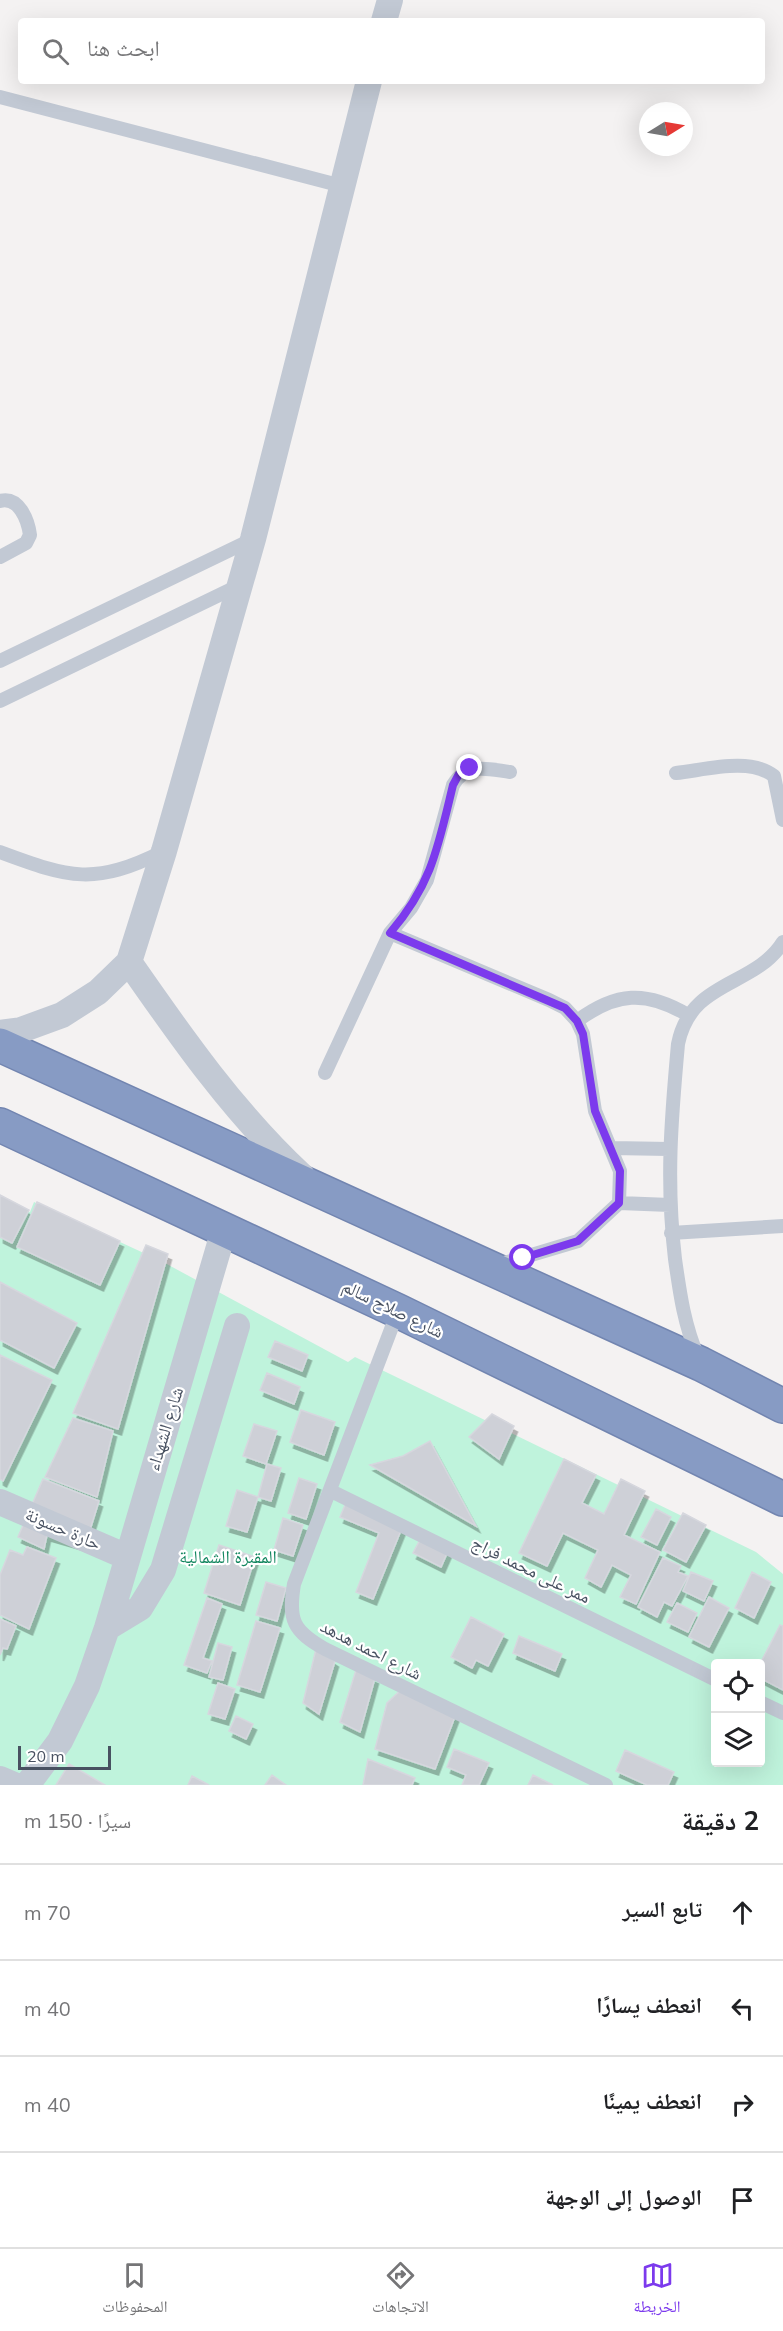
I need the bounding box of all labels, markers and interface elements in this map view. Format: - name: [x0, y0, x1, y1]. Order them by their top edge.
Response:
- search box: [18, 18, 765, 84]
- text: ابحث هنا: [87, 34, 160, 62]
- icon: search: [39, 35, 72, 68]
- north arrow: [639, 102, 693, 156]
- route end: [456, 754, 482, 780]
- route start: [509, 1244, 535, 1270]
- street label: شارع صلاح سالم: [338, 1274, 448, 1344]
- street label: شارع الشهداء: [141, 1384, 188, 1474]
- street label: حارة حسونة: [22, 1502, 104, 1555]
- street label: ممر على محمد فراج: [467, 1531, 595, 1609]
- park label: المقبرة الشمالية: [179, 1545, 277, 1568]
- street label: شارع احمد هدهد: [317, 1614, 426, 1685]
- map controls: [711, 1659, 765, 1767]
- button: locate: [711, 1659, 765, 1713]
- button: layers: [711, 1713, 765, 1767]
- scale bar: [18, 1743, 111, 1770]
- text: 20 m: [27, 1746, 64, 1766]
- text: 2 دقيقة: [682, 1804, 759, 1837]
- text: سيرًا · 150 m: [24, 1808, 131, 1833]
- text: تابع السير: [623, 1895, 702, 1923]
- icon: ahead: [726, 1896, 759, 1929]
- text: 70 m: [24, 1900, 71, 1925]
- text: انعطف يسارًا: [596, 1991, 702, 2019]
- icon: left: [726, 1992, 759, 2025]
- text: 40 m: [24, 1996, 71, 2021]
- text: انعطف يمينًا: [603, 2087, 702, 2115]
- icon: right: [726, 2088, 759, 2121]
- text: 40 m: [24, 2092, 71, 2117]
- text: الوصول إلى الوجهة: [545, 2183, 702, 2211]
- icon: arrive: [726, 2184, 759, 2217]
- tab: المحفوظات: [102, 2259, 167, 2322]
- tab: الاتجاهات: [372, 2259, 429, 2322]
- tab: الخريطة: [634, 2259, 681, 2322]

